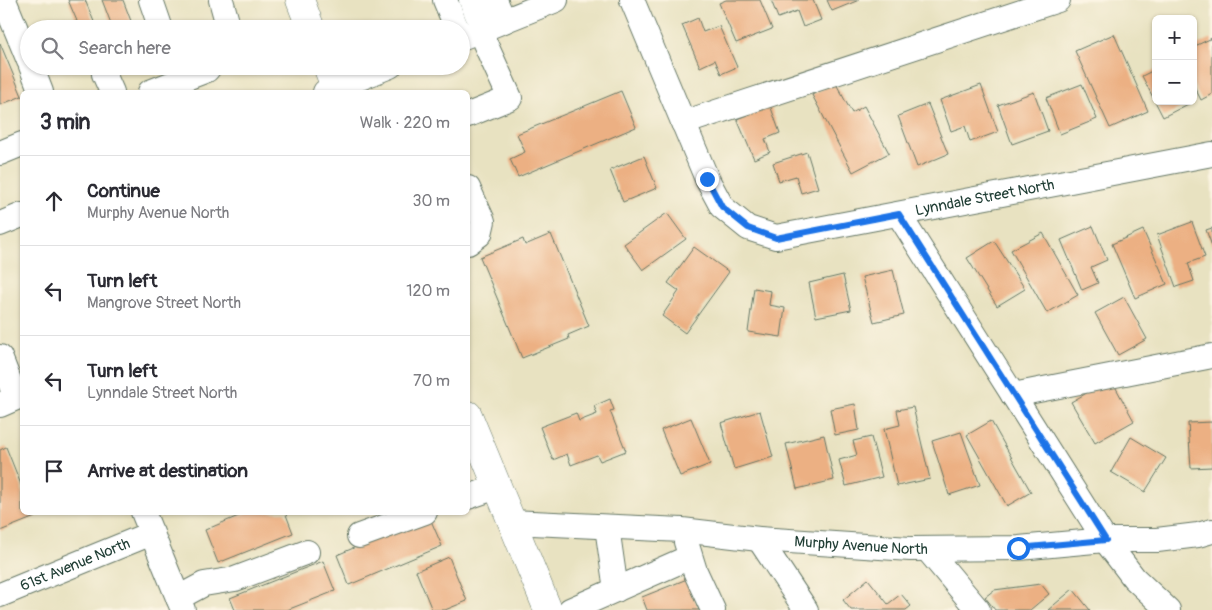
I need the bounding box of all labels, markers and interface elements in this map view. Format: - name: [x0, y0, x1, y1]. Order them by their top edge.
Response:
- map controls: [1152, 15, 1197, 105]
- button: +: [1152, 15, 1197, 60]
- search box: [20, 20, 470, 75]
- icon: search: [38, 34, 66, 62]
- text: Search here: [78, 36, 171, 60]
- button: −: [1152, 60, 1197, 105]
- text: 3 min: [40, 109, 90, 136]
- text: Walk · 220 m: [360, 113, 450, 133]
- route end: [696, 168, 719, 191]
- street label: Lynndale Street North: [914, 175, 1056, 220]
- text: Continue: [87, 179, 160, 203]
- icon: ahead: [40, 187, 68, 215]
- text: 30 m: [412, 191, 450, 211]
- text: Murphy Avenue North: [87, 203, 229, 223]
- text: Turn left: [87, 269, 157, 293]
- icon: left: [40, 277, 68, 305]
- text: 120 m: [406, 281, 450, 301]
- text: Mangrove Street North: [87, 293, 241, 313]
- text: Turn left: [87, 359, 157, 383]
- icon: left: [40, 367, 68, 395]
- text: 70 m: [413, 371, 450, 391]
- text: Lynndale Street North: [87, 383, 237, 403]
- icon: arrive: [40, 457, 68, 485]
- text: Arrive at destination: [87, 459, 248, 483]
- street label: Murphy Avenue North: [794, 532, 928, 559]
- street label: 61st Avenue North: [18, 534, 133, 596]
- route start: [1007, 537, 1030, 560]

